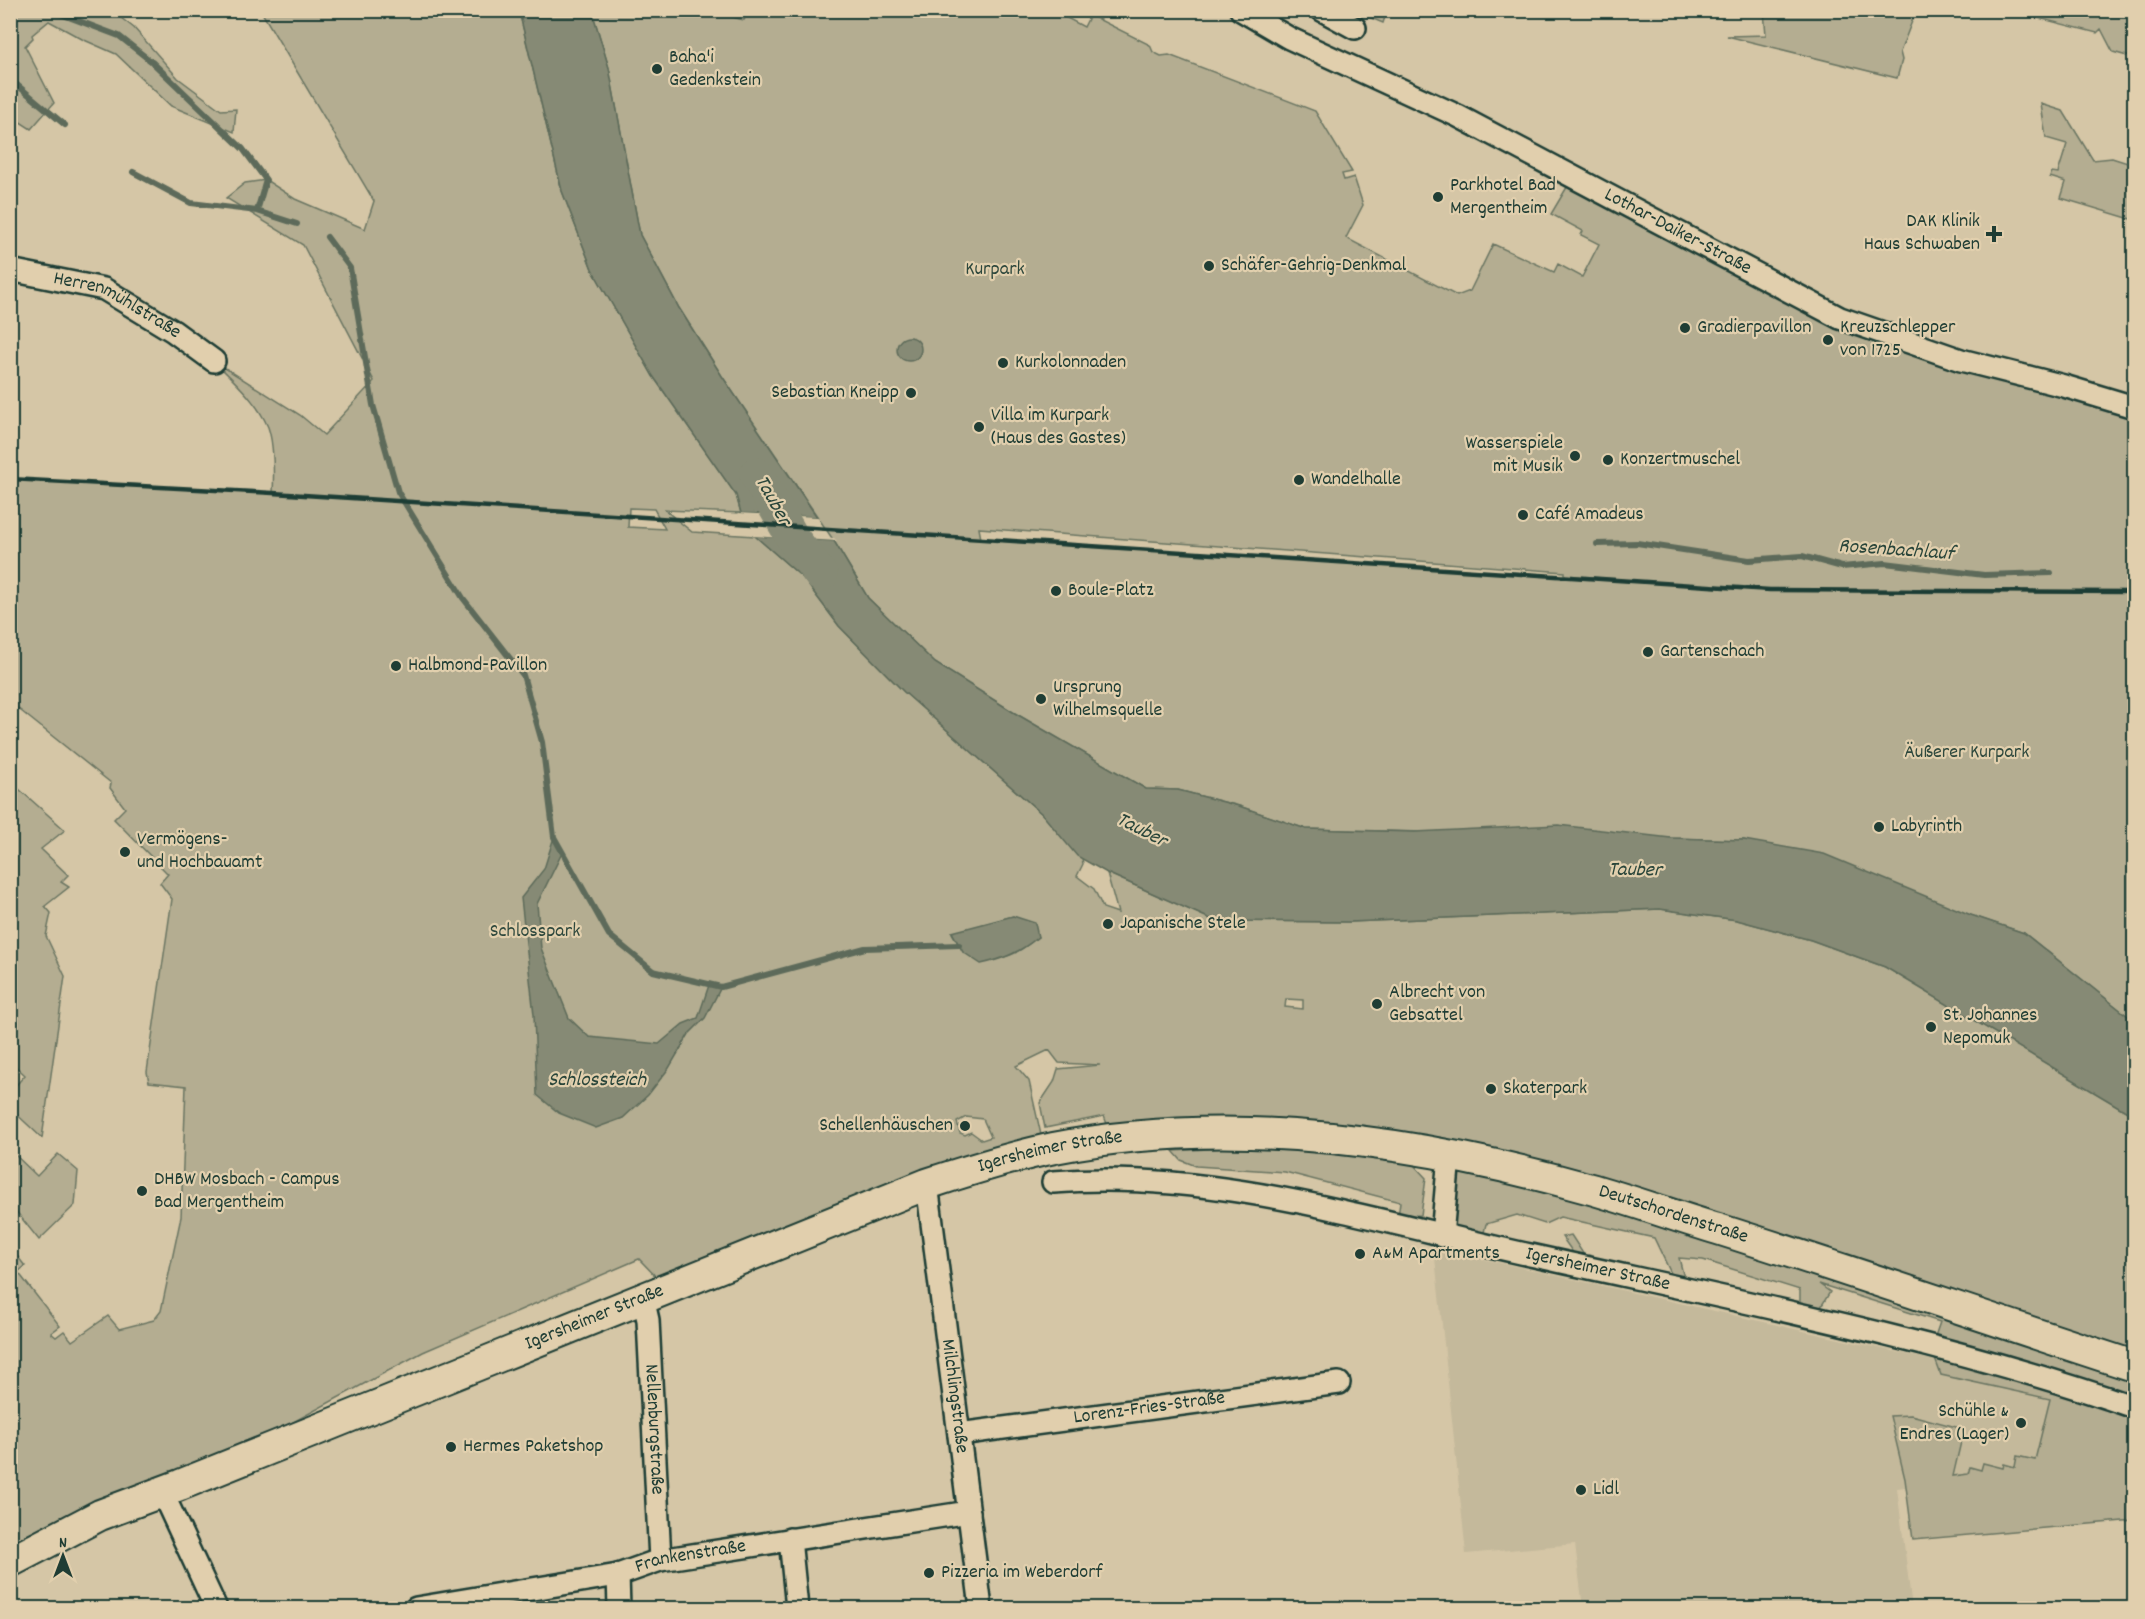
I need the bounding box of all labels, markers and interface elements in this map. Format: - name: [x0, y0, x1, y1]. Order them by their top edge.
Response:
- place label: Baha'i Gedenkstein: [669, 44, 761, 95]
- marker: Baha'i Gedenkstein: [650, 62, 664, 76]
- place label: Parkhotel Bad Mergentheim: [1450, 172, 1556, 223]
- street label: Lothar-Daiker-Straße: [1599, 182, 1756, 283]
- marker: Parkhotel Bad Mergentheim: [1431, 190, 1445, 204]
- place label: DAK Klinik Haus Schwaben: [1864, 208, 1980, 259]
- marker: DAK Klinik Haus Schwaben: [1985, 225, 2003, 243]
- place label: Schäfer-Gehrig-Denkmal: [1221, 252, 1407, 280]
- park label: Kurpark: [965, 256, 1025, 284]
- marker: Schäfer-Gehrig-Denkmal: [1202, 259, 1216, 273]
- street label: Herrenmühlstraße: [51, 265, 187, 347]
- place label: Gradierpavillon: [1697, 314, 1811, 342]
- place label: Kreuzschlepper von 1725: [1840, 314, 1956, 365]
- marker: Gradierpavillon: [1678, 321, 1692, 335]
- marker: Kreuzschlepper von 1725: [1821, 333, 1835, 347]
- place label: Kurkolonnaden: [1015, 349, 1126, 377]
- marker: Kurkolonnaden: [996, 356, 1010, 370]
- place label: Sebastian Kneipp: [771, 379, 899, 407]
- marker: Sebastian Kneipp: [904, 386, 918, 400]
- place label: Villa im Kurpark (Haus des Gastes): [991, 402, 1126, 453]
- marker: Villa im Kurpark (Haus des Gastes): [972, 420, 986, 434]
- place label: Wasserspiele mit Musik: [1465, 430, 1563, 481]
- place label: Konzertmuschel: [1620, 446, 1740, 474]
- marker: Wasserspiele mit Musik: [1568, 449, 1582, 463]
- marker: Konzertmuschel: [1601, 453, 1615, 467]
- place label: Wandelhalle: [1311, 466, 1401, 494]
- water label: Tauber: [746, 470, 799, 534]
- marker: Wandelhalle: [1292, 473, 1306, 487]
- place label: Café Amadeus: [1535, 501, 1644, 529]
- marker: Café Amadeus: [1516, 508, 1530, 522]
- water label: Rosenbachlauf: [1837, 532, 1959, 570]
- place label: Boule-Platz: [1068, 577, 1154, 605]
- marker: Boule-Platz: [1049, 584, 1063, 598]
- place label: Gartenschach: [1660, 638, 1765, 666]
- marker: Gartenschach: [1641, 645, 1655, 659]
- place label: Halbmond-Pavillon: [408, 652, 547, 680]
- marker: Halbmond-Pavillon: [389, 659, 403, 673]
- place label: Ursprung Wilhelmsquelle: [1053, 674, 1163, 725]
- marker: Ursprung Wilhelmsquelle: [1034, 692, 1048, 706]
- park label: Äußerer Kurpark: [1905, 739, 2029, 767]
- water label: Tauber: [1110, 806, 1174, 857]
- place label: Labyrinth: [1891, 813, 1962, 841]
- marker: Labyrinth: [1872, 820, 1886, 834]
- place label: Vermögens- und Hochbauamt: [137, 826, 262, 877]
- marker: Vermögens- und Hochbauamt: [118, 845, 132, 859]
- water label: Tauber: [1608, 856, 1664, 887]
- place label: Japanische Stele: [1120, 910, 1246, 938]
- marker: Japanische Stele: [1101, 917, 1115, 931]
- park label: Schlosspark: [490, 918, 580, 946]
- place label: Albrecht von Gebsattel: [1389, 979, 1485, 1030]
- marker: Albrecht von Gebsattel: [1370, 997, 1384, 1011]
- place label: St. Johannes Nepomuk: [1943, 1002, 2038, 1053]
- marker: St. Johannes Nepomuk: [1924, 1020, 1938, 1034]
- water label: Schlossteich: [548, 1066, 647, 1096]
- place label: Skaterpark: [1503, 1075, 1587, 1103]
- marker: Skaterpark: [1484, 1082, 1498, 1096]
- place label: Schellenhäuschen: [819, 1112, 953, 1140]
- marker: Schellenhäuschen: [958, 1119, 972, 1133]
- street label: Igersheimer Straße: [975, 1124, 1124, 1181]
- place label: DHBW Mosbach - Campus Bad Mergentheim: [154, 1166, 340, 1217]
- street label: Deutschordenstraße: [1595, 1178, 1752, 1252]
- marker: DHBW Mosbach - Campus Bad Mergentheim: [135, 1184, 149, 1198]
- place label: A&M Apartments: [1372, 1240, 1500, 1268]
- street label: Igersheimer Straße: [1523, 1240, 1673, 1299]
- marker: A&M Apartments: [1353, 1247, 1367, 1261]
- street label: Igersheimer Straße: [521, 1277, 668, 1358]
- street label: Milchlingstraße: [933, 1338, 975, 1455]
- street label: Nellenburgstraße: [636, 1363, 671, 1495]
- street label: Lorenz-Fries-Straße: [1072, 1384, 1227, 1432]
- place label: Schühle & Endres (Lager): [1900, 1398, 2009, 1449]
- marker: Schühle & Endres (Lager): [2014, 1416, 2028, 1430]
- place label: Hermes Paketshop: [463, 1433, 604, 1461]
- marker: Hermes Paketshop: [444, 1440, 458, 1454]
- place label: Lidl: [1593, 1476, 1619, 1504]
- marker: Lidl: [1574, 1483, 1588, 1497]
- north arrow: [33, 1526, 93, 1586]
- text: N: [59, 1532, 67, 1555]
- street label: Frankenstraße: [631, 1533, 748, 1582]
- place label: Pizzeria im Weberdorf: [941, 1559, 1104, 1587]
- marker: Pizzeria im Weberdorf: [922, 1566, 936, 1580]

